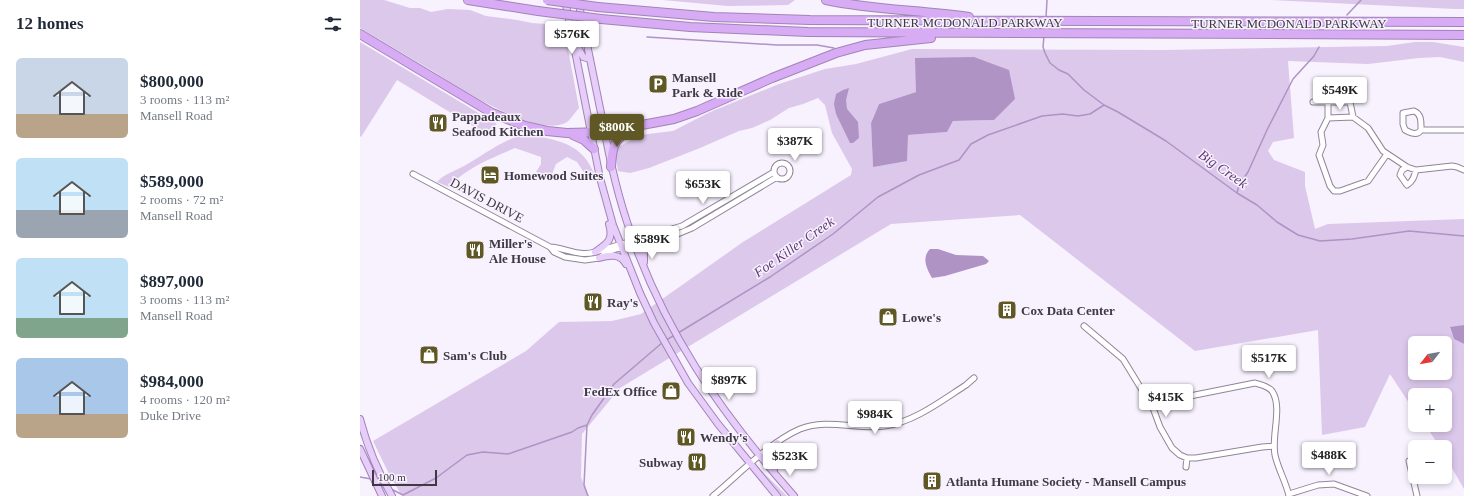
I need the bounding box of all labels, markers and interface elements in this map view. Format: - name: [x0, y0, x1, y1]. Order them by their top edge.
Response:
- icon: filters: [322, 13, 344, 35]
- text: 12 homes: [16, 14, 84, 33]
- street label: TURNER MCDONALD PARKWAY: [867, 15, 1063, 30]
- street label: TURNER MCDONALD PARKWAY: [1191, 16, 1387, 31]
- pin: $576K: [544, 21, 600, 55]
- text: $576K: [554, 26, 590, 41]
- place label: Mansell Park & Ride: [672, 70, 743, 100]
- text: $800,000: [140, 72, 204, 91]
- parking icon: Mansell Park & Ride: [647, 73, 669, 95]
- icon: home: [48, 74, 96, 122]
- pin: $549K: [1312, 77, 1368, 111]
- text: $549K: [1322, 82, 1358, 97]
- text: 3 rooms · 113 m²: [140, 92, 229, 107]
- text: Mansell Road: [140, 108, 213, 123]
- place label: Pappadeaux Seafood Kitchen: [452, 109, 544, 139]
- restaurant icon: Pappadeaux Seafood Kitchen: [427, 112, 449, 134]
- pin: $800K: [589, 114, 645, 148]
- text: $800K: [599, 119, 635, 134]
- pin: $387K: [767, 128, 823, 162]
- text: $387K: [777, 133, 813, 148]
- water label: Big Creek: [1196, 147, 1251, 192]
- hotel icon: Homewood Suites: [479, 164, 501, 186]
- place label: Homewood Suites: [504, 168, 603, 183]
- pin: $653K: [675, 171, 731, 205]
- text: $589,000: [140, 172, 204, 191]
- icon: home: [48, 174, 96, 222]
- street label: DAVIS DRIVE: [448, 174, 526, 226]
- text: $653K: [685, 176, 721, 191]
- text: 2 rooms · 72 m²: [140, 192, 223, 207]
- text: Mansell Road: [140, 208, 213, 223]
- water label: Foe Killer Creek: [750, 213, 838, 281]
- pin: $589K: [624, 226, 680, 260]
- text: $589K: [634, 231, 670, 246]
- place label: Miller's Ale House: [489, 236, 546, 266]
- restaurant icon: Miller's Ale House: [464, 239, 486, 261]
- text: $897,000: [140, 272, 204, 291]
- icon: home: [48, 274, 96, 322]
- restaurant icon: Ray's: [582, 291, 604, 313]
- text: 3 rooms · 113 m²: [140, 292, 229, 307]
- place label: Ray's: [607, 295, 638, 310]
- building icon: Cox Data Center: [996, 299, 1018, 321]
- place label: Cox Data Center: [1021, 303, 1115, 318]
- shop icon: Lowe's: [877, 306, 899, 328]
- text: Mansell Road: [140, 308, 213, 323]
- place label: Lowe's: [902, 310, 941, 325]
- north arrow: [1408, 336, 1452, 380]
- map controls: [1408, 336, 1452, 484]
- shop icon: Sam's Club: [418, 344, 440, 366]
- pin: $517K: [1241, 345, 1297, 379]
- place label: Sam's Club: [443, 348, 507, 363]
- text: $517K: [1251, 350, 1287, 365]
- pin: $897K: [701, 367, 757, 401]
- text: $984,000: [140, 372, 204, 391]
- text: $897K: [711, 372, 747, 387]
- icon: home: [48, 374, 96, 422]
- shop icon: FedEx Office: [660, 380, 682, 402]
- place label: FedEx Office: [584, 384, 657, 399]
- pin: $415K: [1138, 384, 1194, 418]
- button: +: [1408, 388, 1452, 432]
- text: $415K: [1148, 389, 1184, 404]
- text: 4 rooms · 120 m²: [140, 392, 230, 407]
- pin: $984K: [847, 401, 903, 435]
- text: $984K: [857, 406, 893, 421]
- text: Duke Drive: [140, 408, 201, 423]
- restaurant icon: Wendy's: [675, 426, 697, 448]
- place label: Wendy's: [700, 430, 748, 445]
- button: −: [1408, 440, 1452, 484]
- pin: $488K: [1301, 442, 1357, 476]
- pin: $523K: [762, 443, 818, 477]
- text: $488K: [1311, 447, 1347, 462]
- text: $523K: [772, 448, 808, 463]
- restaurant icon: Subway: [686, 451, 708, 473]
- place label: Subway: [639, 455, 684, 470]
- scale bar: [372, 468, 437, 487]
- building icon: Atlanta Humane Society - Mansell Campus: [921, 470, 943, 492]
- text: 100 m: [378, 471, 406, 483]
- place label: Atlanta Humane Society - Mansell Campus: [946, 474, 1186, 489]

